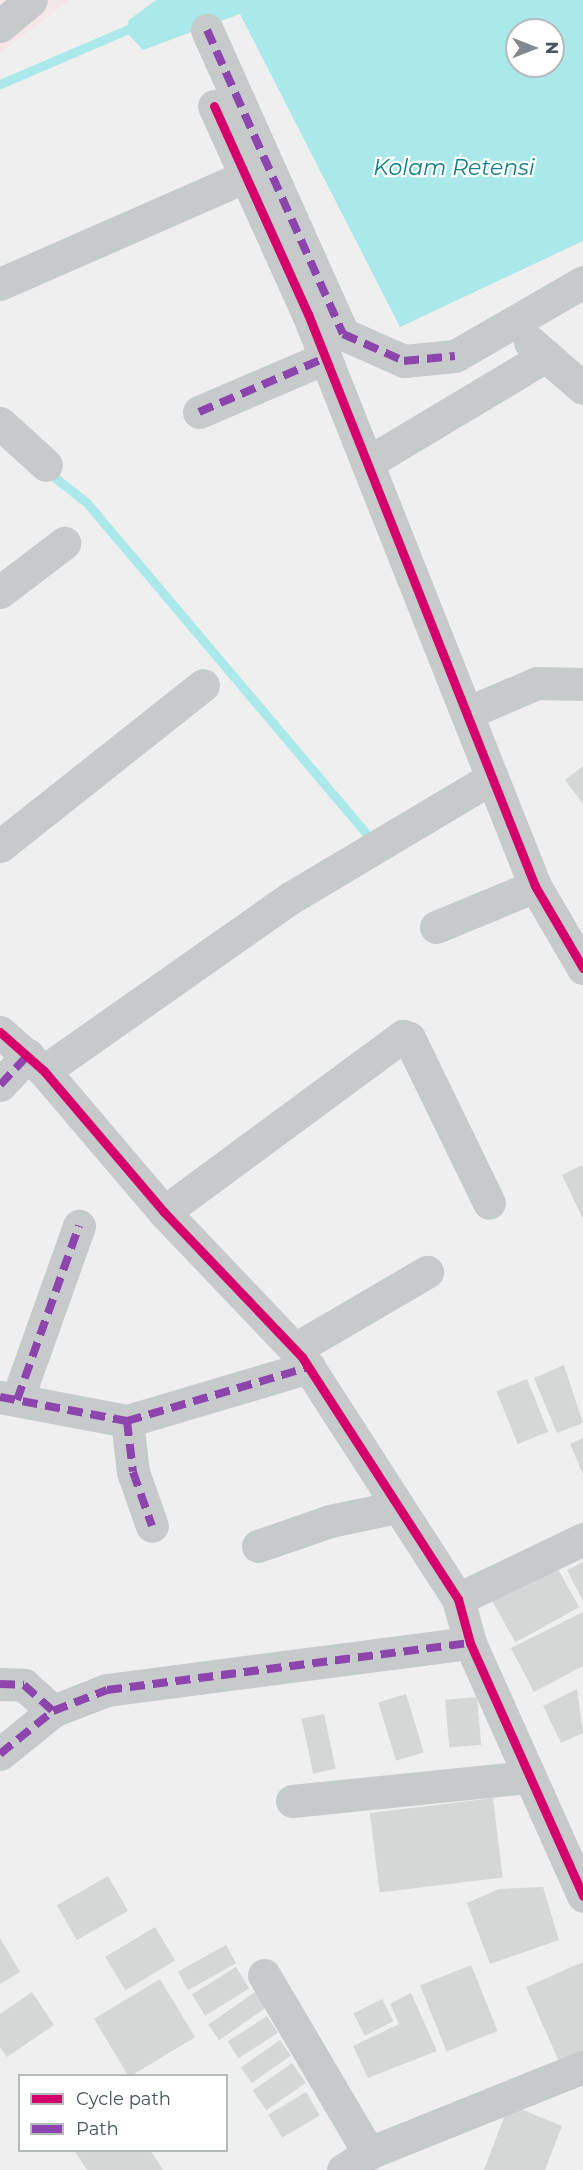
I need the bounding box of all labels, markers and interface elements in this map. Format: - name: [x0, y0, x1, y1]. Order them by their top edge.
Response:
- north arrow: [505, 18, 565, 78]
- text: N: [542, 42, 561, 54]
- water label: Kolam Retensi: [373, 155, 535, 181]
- legend: [18, 2074, 228, 2152]
- text: Cycle path: [76, 2088, 171, 2110]
- text: Path: [76, 2118, 119, 2140]

